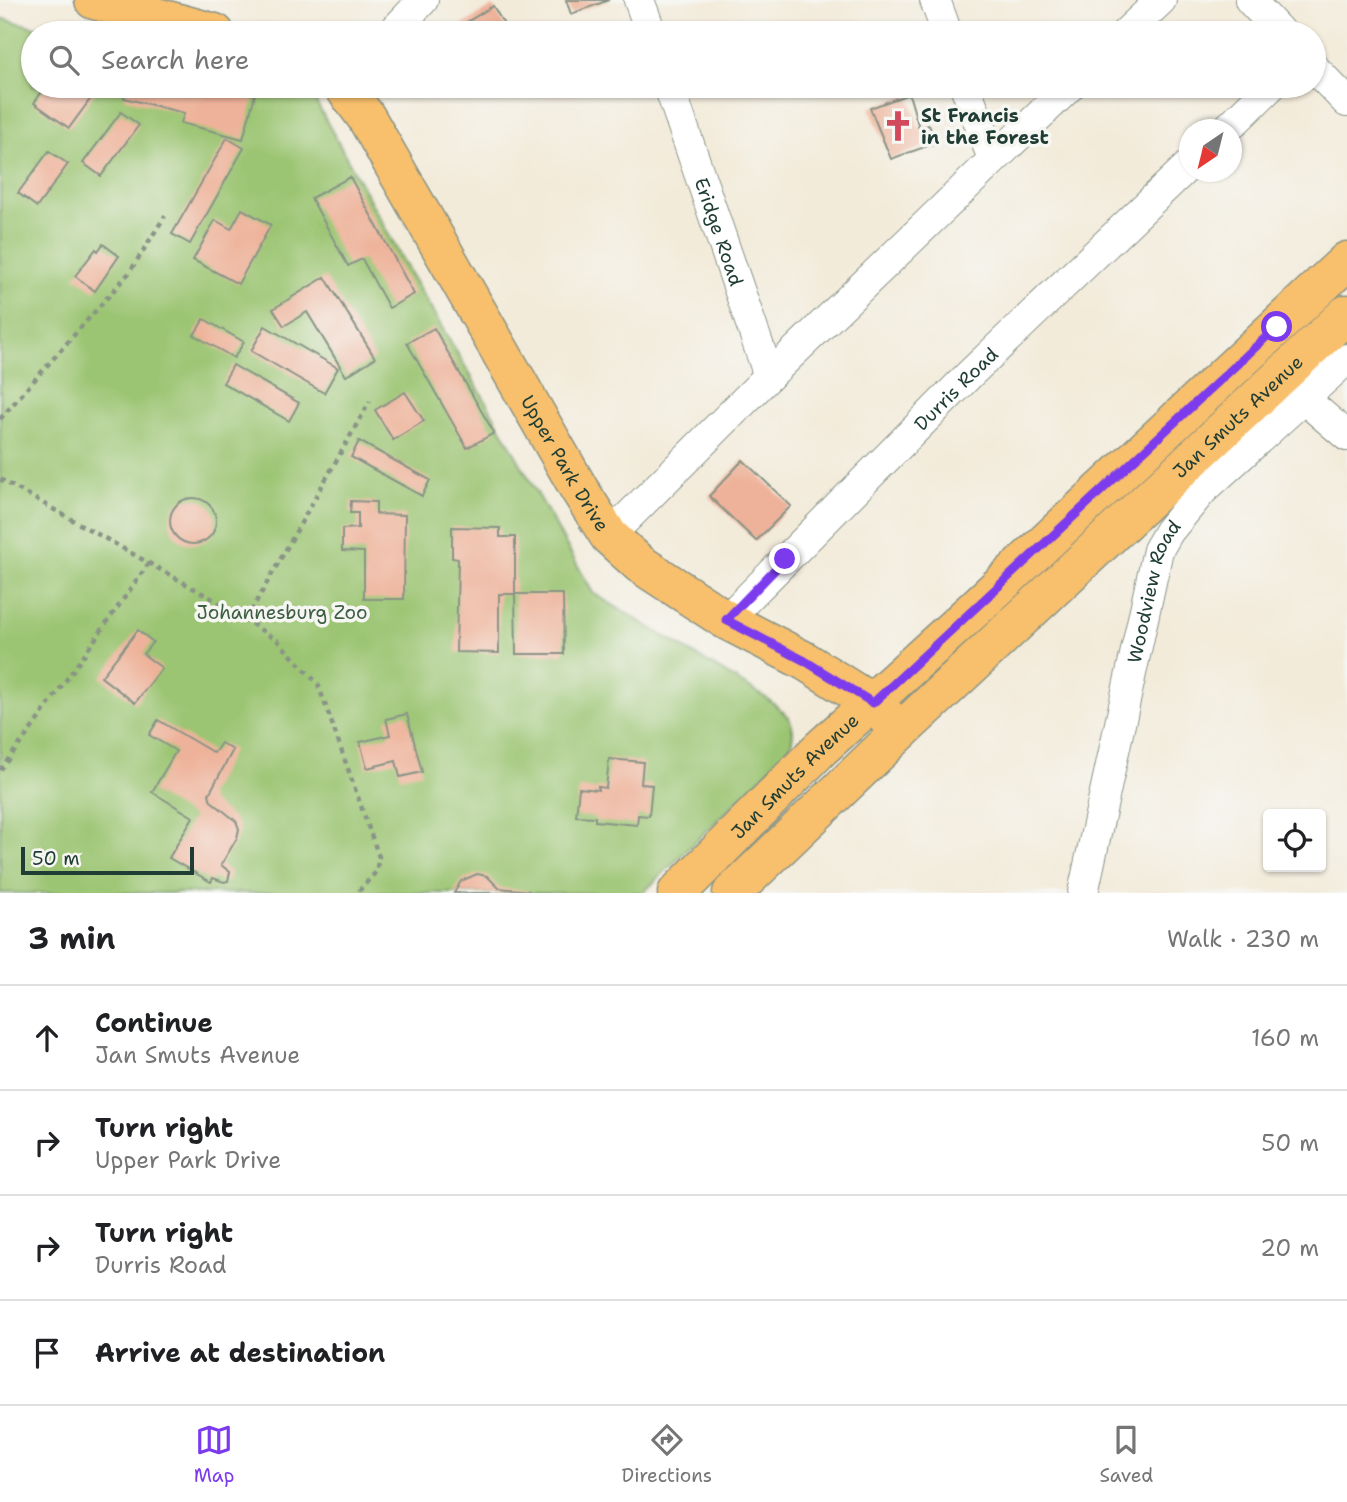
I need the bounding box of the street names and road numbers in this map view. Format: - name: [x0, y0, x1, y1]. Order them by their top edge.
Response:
- street label: Eridge Road: [688, 174, 749, 289]
- street label: Durris Road: [909, 342, 1004, 436]
- street label: Jan Smuts Avenue: [1167, 350, 1309, 484]
- street label: Upper Park Drive: [515, 391, 615, 536]
- street label: Woodview Road: [1122, 515, 1186, 666]
- street label: Jan Smuts Avenue: [726, 708, 864, 845]

